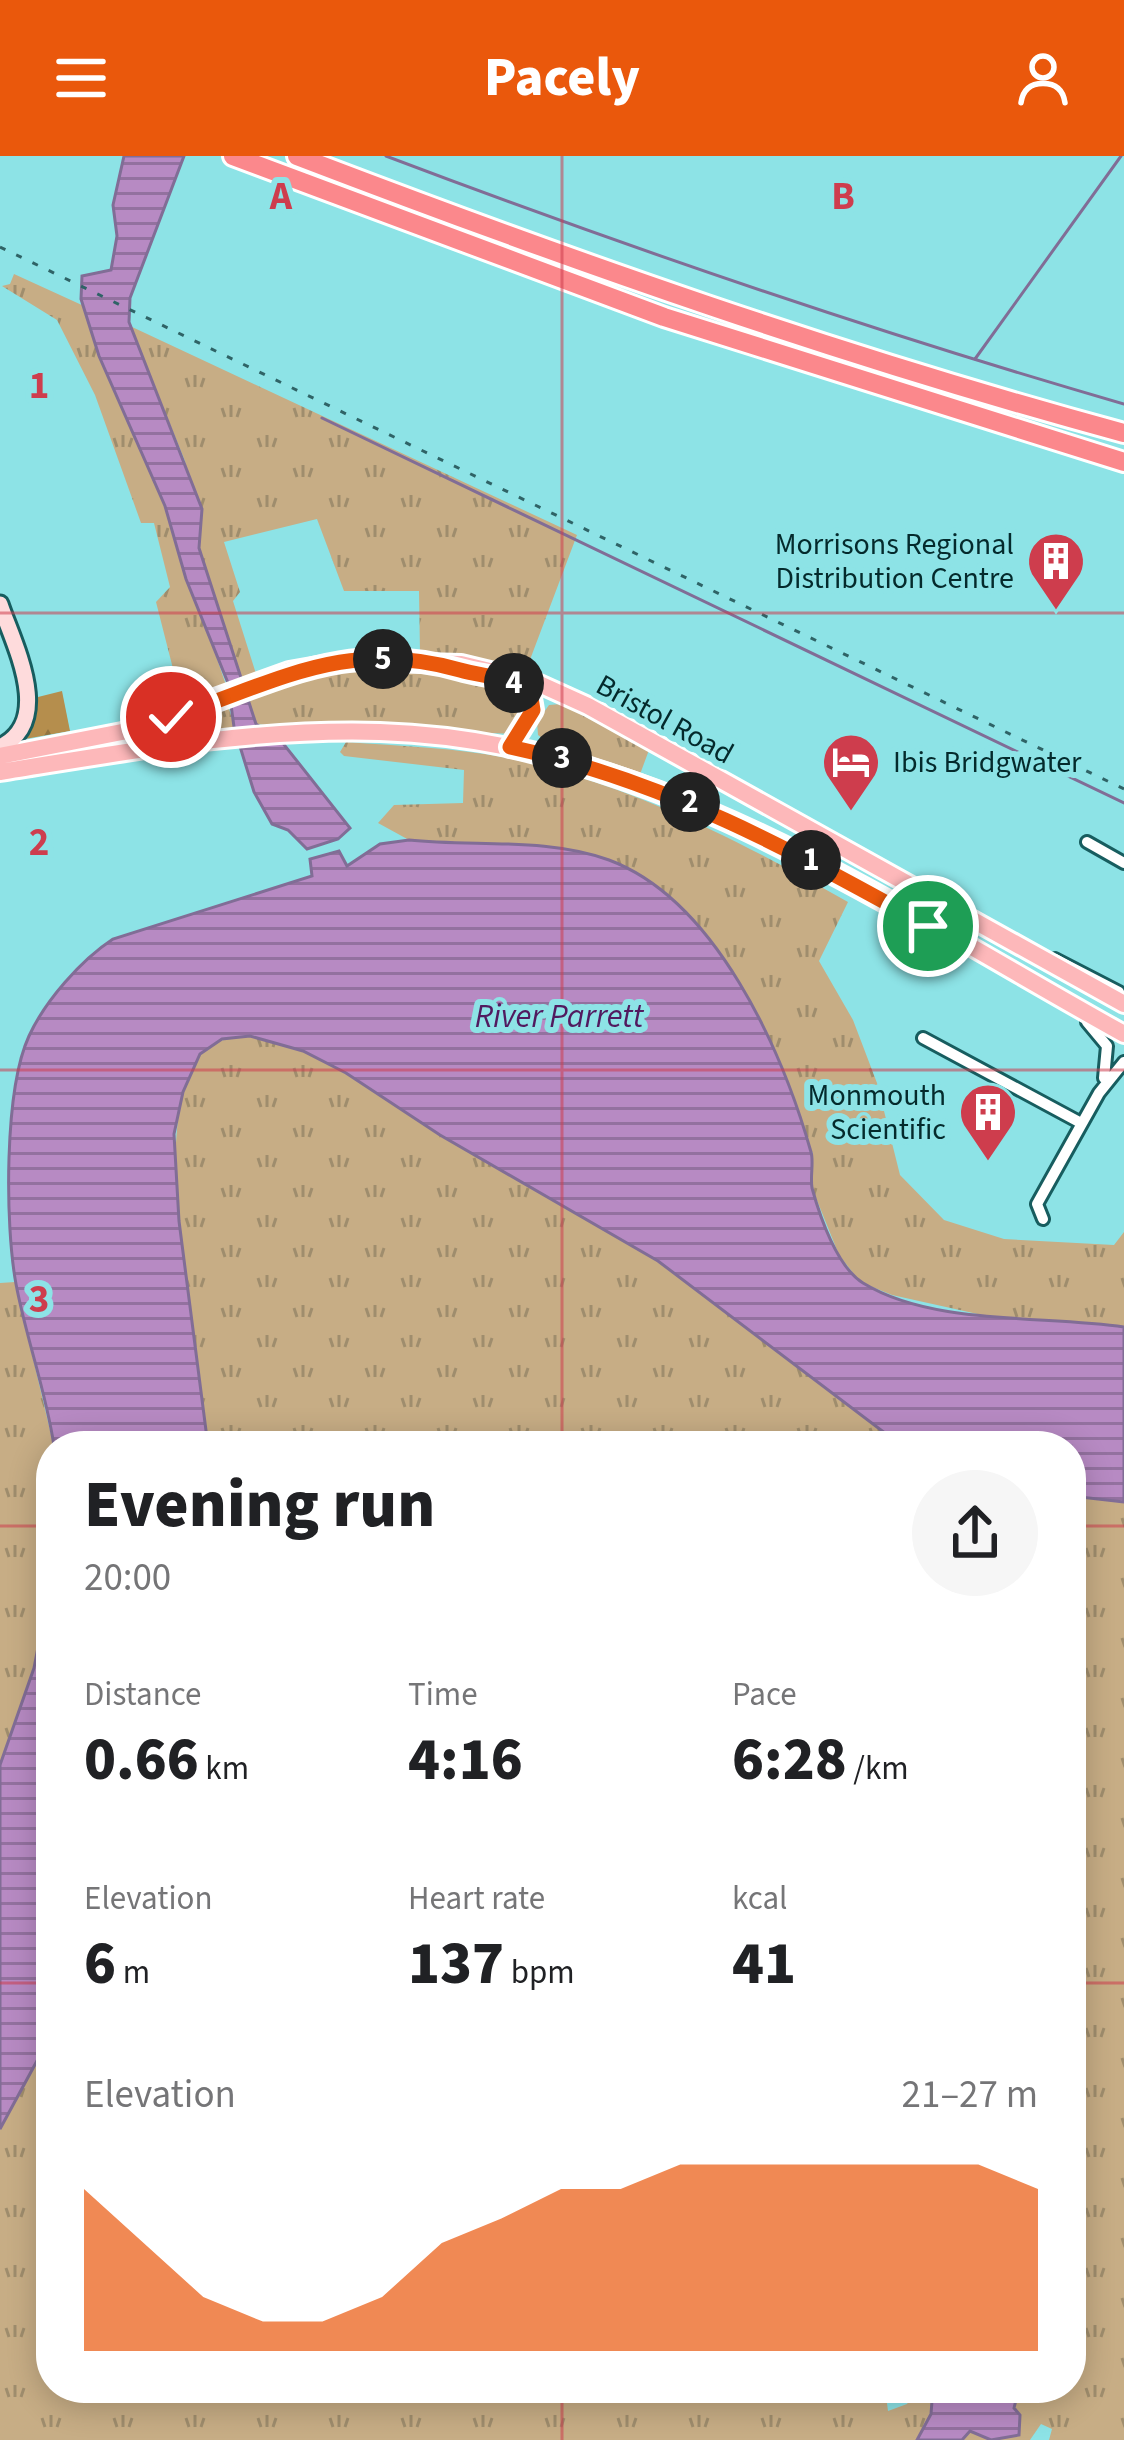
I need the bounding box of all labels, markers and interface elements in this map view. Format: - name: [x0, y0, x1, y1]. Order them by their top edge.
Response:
- text: Pacely: [484, 40, 640, 117]
- icon: menu: [48, 45, 114, 111]
- icon: person: [1010, 45, 1076, 111]
- text: A: [269, 169, 293, 225]
- text: B: [831, 169, 855, 225]
- text: 1: [29, 358, 49, 414]
- place label: Morrisons Regional Distribution Centre: [775, 523, 1014, 600]
- building icon: Morrisons Regional Distribution Centre: [1025, 530, 1087, 612]
- pin: 5: [353, 629, 413, 689]
- text: 5: [374, 635, 392, 682]
- pin: 4: [484, 653, 544, 713]
- text: 4: [505, 659, 523, 706]
- street label: Bristol Road: [588, 664, 741, 775]
- pin: [120, 666, 222, 768]
- icon: check: [138, 684, 204, 750]
- pin: 3: [532, 728, 592, 788]
- hotel icon: Ibis Bridgwater: [820, 731, 882, 813]
- text: 3: [553, 734, 571, 781]
- place label: Ibis Bridgwater: [893, 741, 1082, 784]
- pin: 2: [660, 772, 720, 832]
- text: 2: [681, 778, 699, 825]
- text: 2: [29, 815, 49, 871]
- pin: 1: [781, 830, 841, 890]
- text: 1: [802, 836, 820, 883]
- pin: [877, 875, 979, 977]
- icon: arrive: [895, 893, 961, 959]
- water label: River Parrett: [475, 993, 645, 1040]
- place label: Monmouth Scientific: [808, 1074, 946, 1151]
- building icon: Monmouth Scientific: [957, 1081, 1019, 1163]
- text: 3: [29, 1272, 49, 1328]
- text: Evening run: [84, 1458, 435, 1552]
- button: share: [912, 1470, 1038, 1596]
- text: 20:00: [84, 1550, 171, 1606]
- text: Distance: [84, 1671, 201, 1718]
- text: Time: [408, 1671, 478, 1718]
- text: Pace: [732, 1671, 797, 1718]
- text: 0.66: [84, 1718, 199, 1803]
- text: 4:16: [408, 1718, 523, 1803]
- text: 6:28: [732, 1718, 847, 1803]
- text: km: [199, 1745, 249, 1792]
- text: /km: [847, 1745, 909, 1792]
- text: Elevation: [84, 1875, 213, 1922]
- text: Heart rate: [408, 1875, 545, 1922]
- text: kcal: [732, 1875, 788, 1922]
- text: 6: [84, 1922, 116, 2007]
- text: 137: [408, 1922, 504, 2007]
- text: 41: [732, 1922, 796, 2007]
- text: m: [116, 1949, 150, 1996]
- text: bpm: [504, 1949, 575, 1996]
- text: Elevation: [84, 2067, 236, 2123]
- text: 21–27 m: [902, 2067, 1038, 2123]

